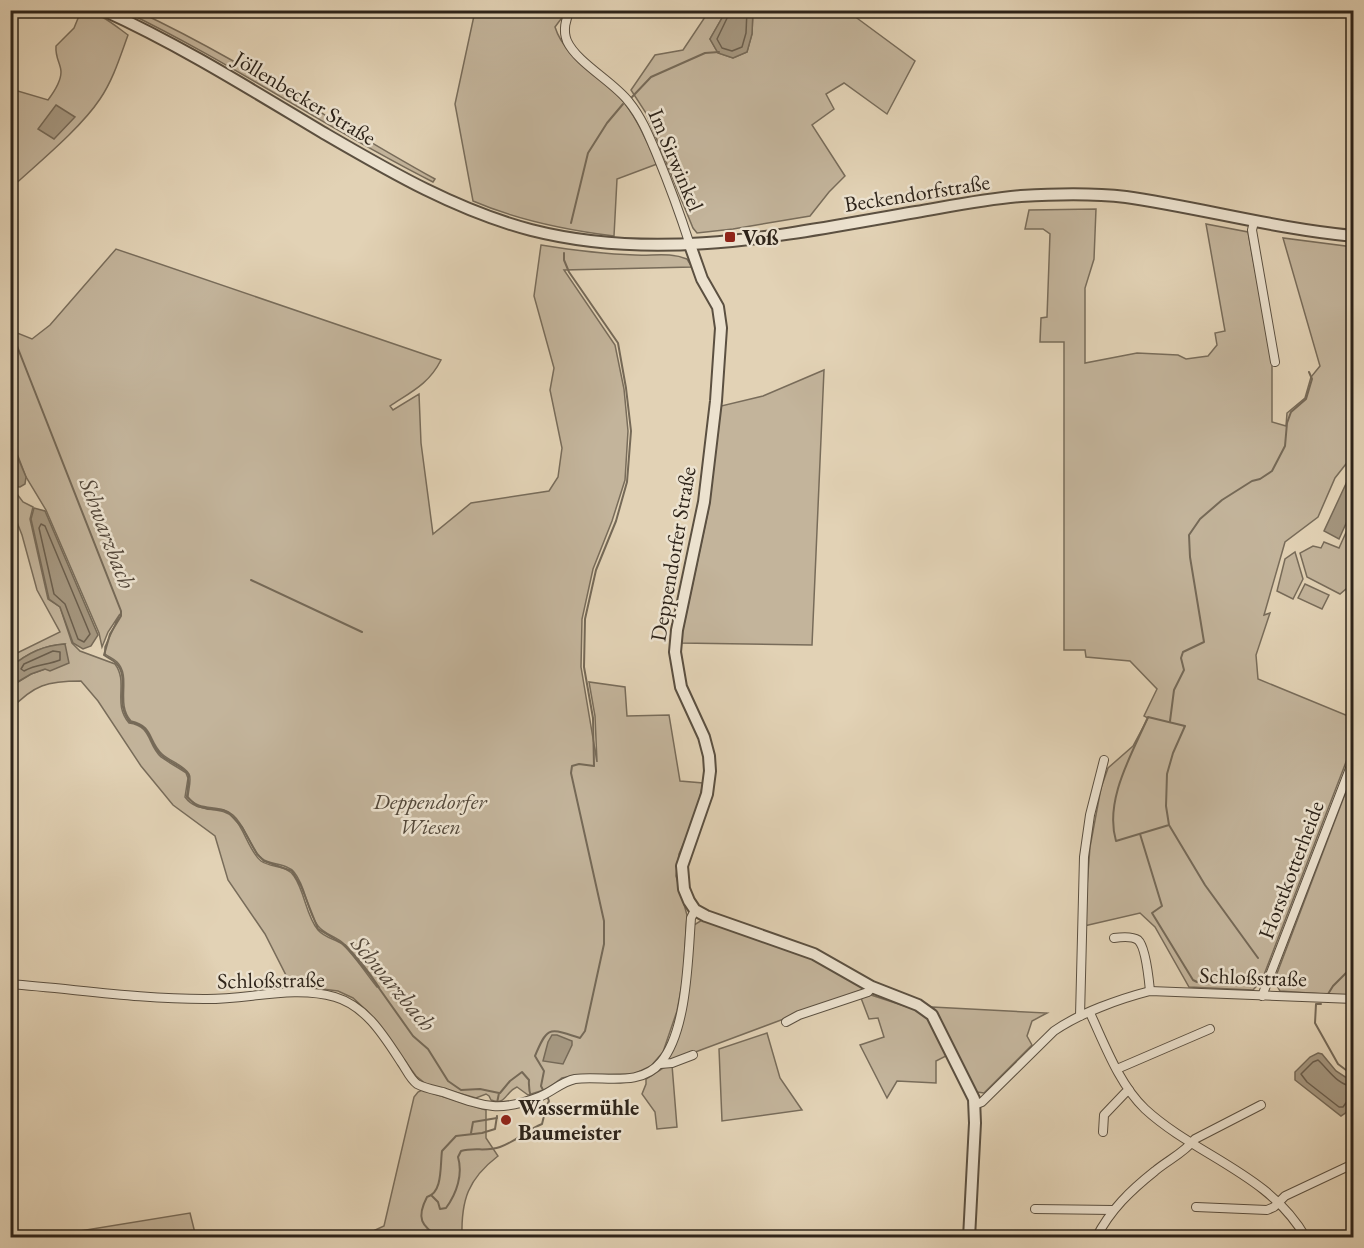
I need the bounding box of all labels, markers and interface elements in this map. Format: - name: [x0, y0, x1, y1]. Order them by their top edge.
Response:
- street label: Jöllenbecker Straße: [227, 43, 382, 152]
- street label: Im Sirwinkel: [642, 105, 710, 215]
- street label: Beckendorfstraße: [842, 167, 992, 219]
- place label: Voß: [742, 223, 779, 252]
- marker: Voß: [723, 230, 737, 244]
- street label: Deppendorfer Straße: [643, 464, 703, 644]
- water label: Schwarzbach: [72, 472, 143, 593]
- park label: Deppendorfer Wiesen: [372, 787, 488, 841]
- street label: Horstkotterheide: [1251, 796, 1331, 943]
- water label: Schwarzbach: [344, 928, 443, 1038]
- street label: Schloßstraße: [1199, 961, 1308, 993]
- street label: Schloßstraße: [217, 965, 325, 995]
- place label: Wassermühle Baumeister: [518, 1093, 639, 1147]
- marker: Wassermühle Baumeister: [499, 1113, 513, 1127]

